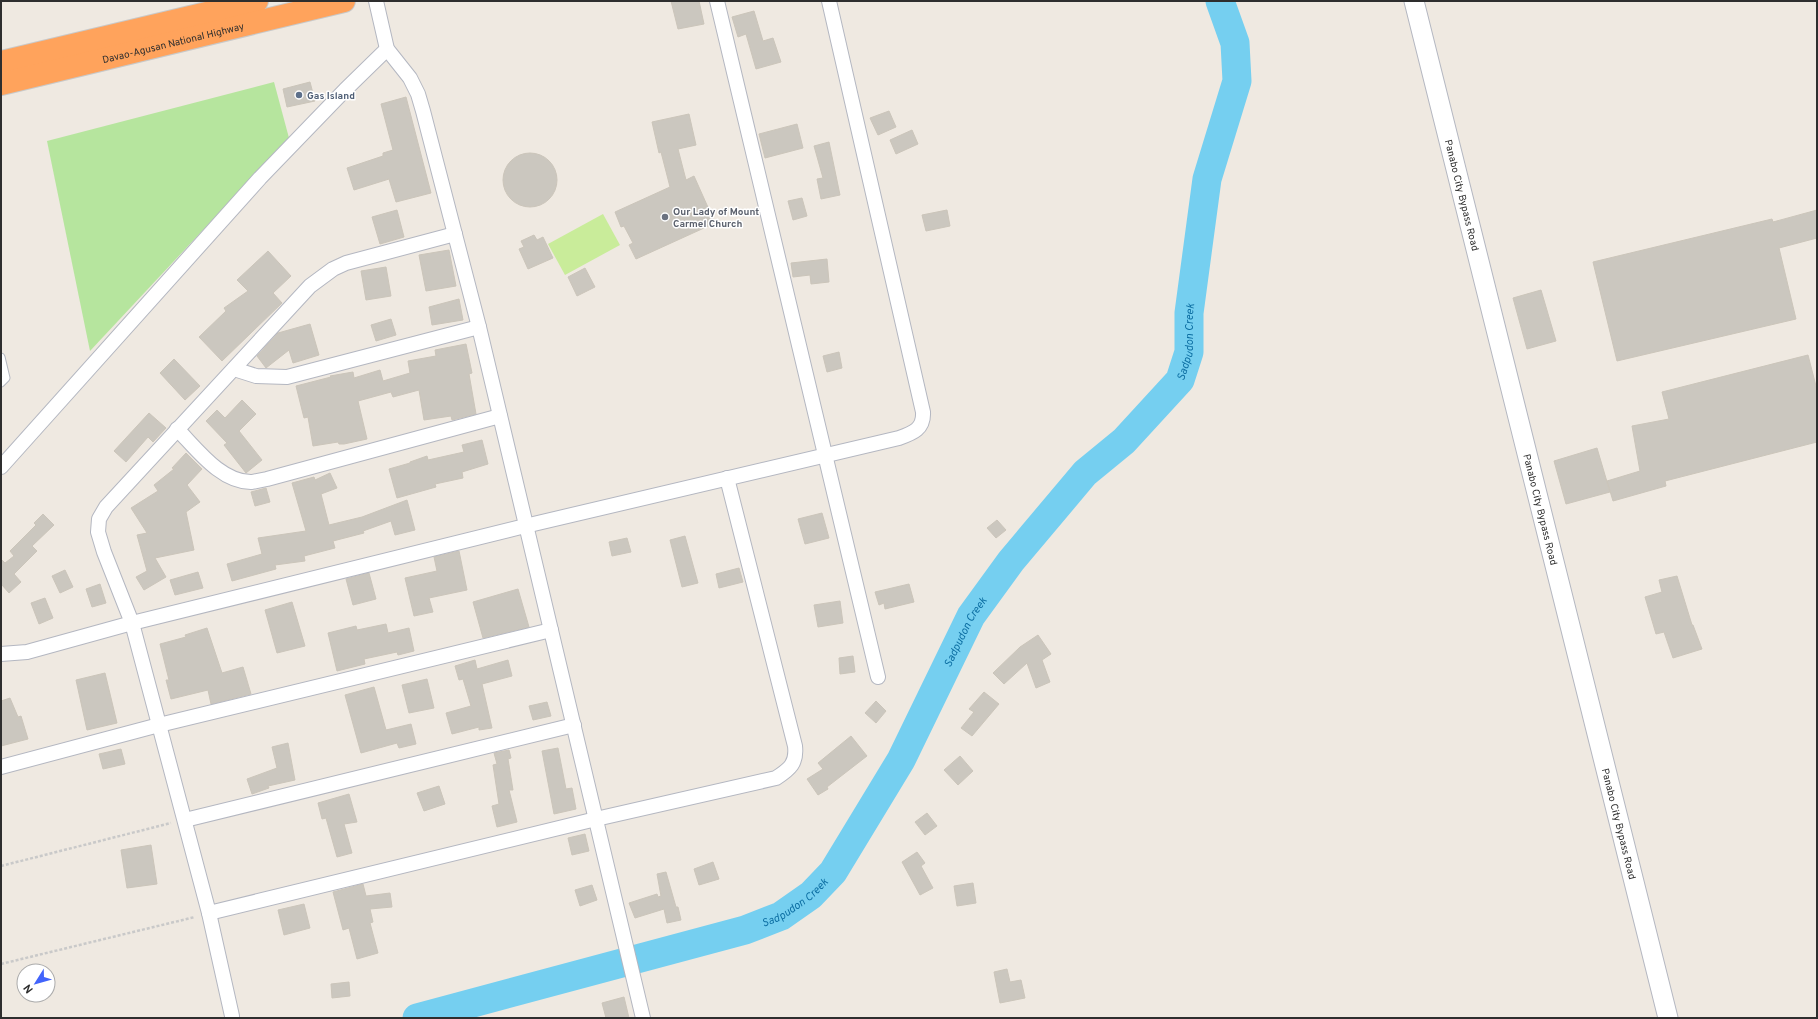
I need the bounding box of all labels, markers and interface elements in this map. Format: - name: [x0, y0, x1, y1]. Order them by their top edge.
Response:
- street label: Davao-Agusan National Highway: [101, 20, 246, 67]
- marker: Gas Island: [294, 90, 304, 100]
- place label: Gas Island: [307, 90, 355, 103]
- street label: Panabo City Bypass Road: [1441, 138, 1481, 252]
- place label: Our Lady of Mount Carmel Church: [673, 206, 759, 231]
- marker: Our Lady of Mount Carmel Church: [660, 212, 670, 222]
- water label: Sadpudon Creek: [1174, 302, 1198, 383]
- street label: Panabo City Bypass Road: [1519, 453, 1560, 567]
- water label: Sadpudon Creek: [941, 594, 991, 670]
- street label: Panabo City Bypass Road: [1598, 767, 1638, 881]
- water label: Sadpudon Creek: [760, 875, 832, 931]
- north arrow: [16, 963, 56, 1003]
- text: N: [21, 981, 37, 996]

